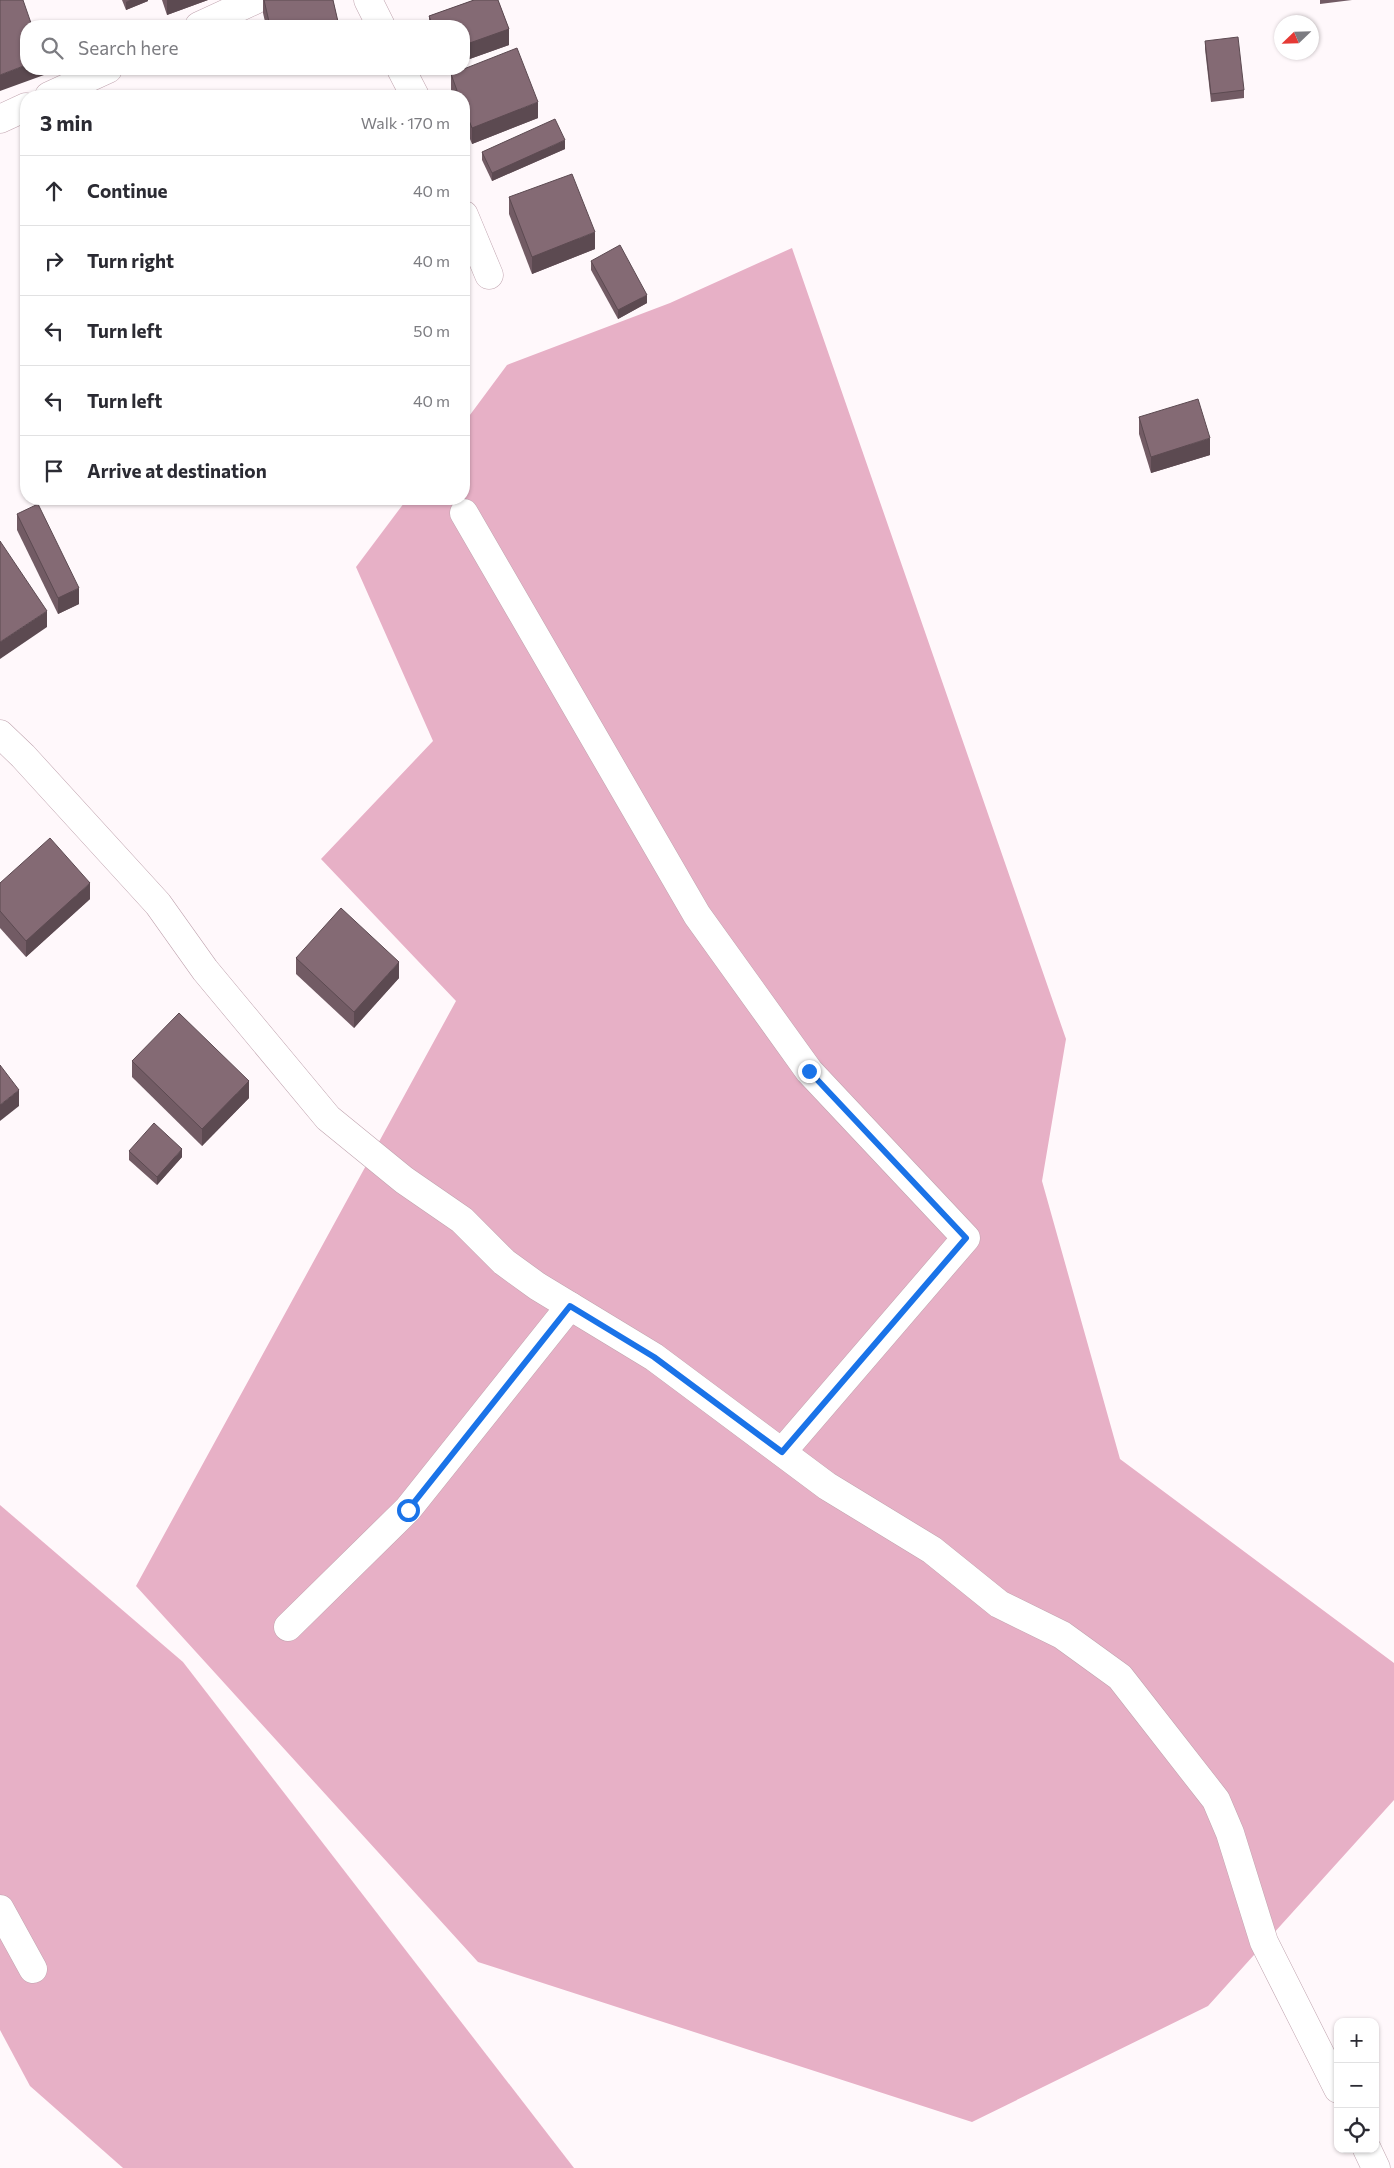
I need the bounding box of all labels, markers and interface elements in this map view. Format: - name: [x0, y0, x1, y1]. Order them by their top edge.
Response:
- north arrow: [1274, 15, 1319, 60]
- search box: [20, 20, 470, 75]
- icon: search: [38, 34, 66, 62]
- text: Search here: [78, 36, 178, 59]
- text: 3 min: [40, 110, 93, 135]
- text: Walk · 170 m: [361, 113, 450, 132]
- icon: ahead: [40, 177, 68, 205]
- text: Continue: [87, 179, 167, 202]
- text: 40 m: [413, 181, 450, 200]
- icon: right: [40, 247, 68, 275]
- text: Turn right: [87, 249, 174, 272]
- text: 40 m: [413, 251, 450, 270]
- icon: left: [40, 317, 68, 345]
- text: Turn left: [87, 319, 162, 342]
- text: 50 m: [413, 321, 450, 340]
- icon: left: [40, 387, 68, 415]
- text: Turn left: [87, 389, 162, 412]
- text: 40 m: [413, 391, 450, 410]
- icon: arrive: [40, 457, 68, 485]
- text: Arrive at destination: [87, 459, 267, 482]
- route end: [798, 1060, 821, 1083]
- route start: [397, 1499, 420, 1522]
- map controls: [1334, 2018, 1379, 2153]
- button: +: [1334, 2018, 1379, 2063]
- button: −: [1334, 2063, 1379, 2108]
- button: locate: [1334, 2108, 1379, 2153]

